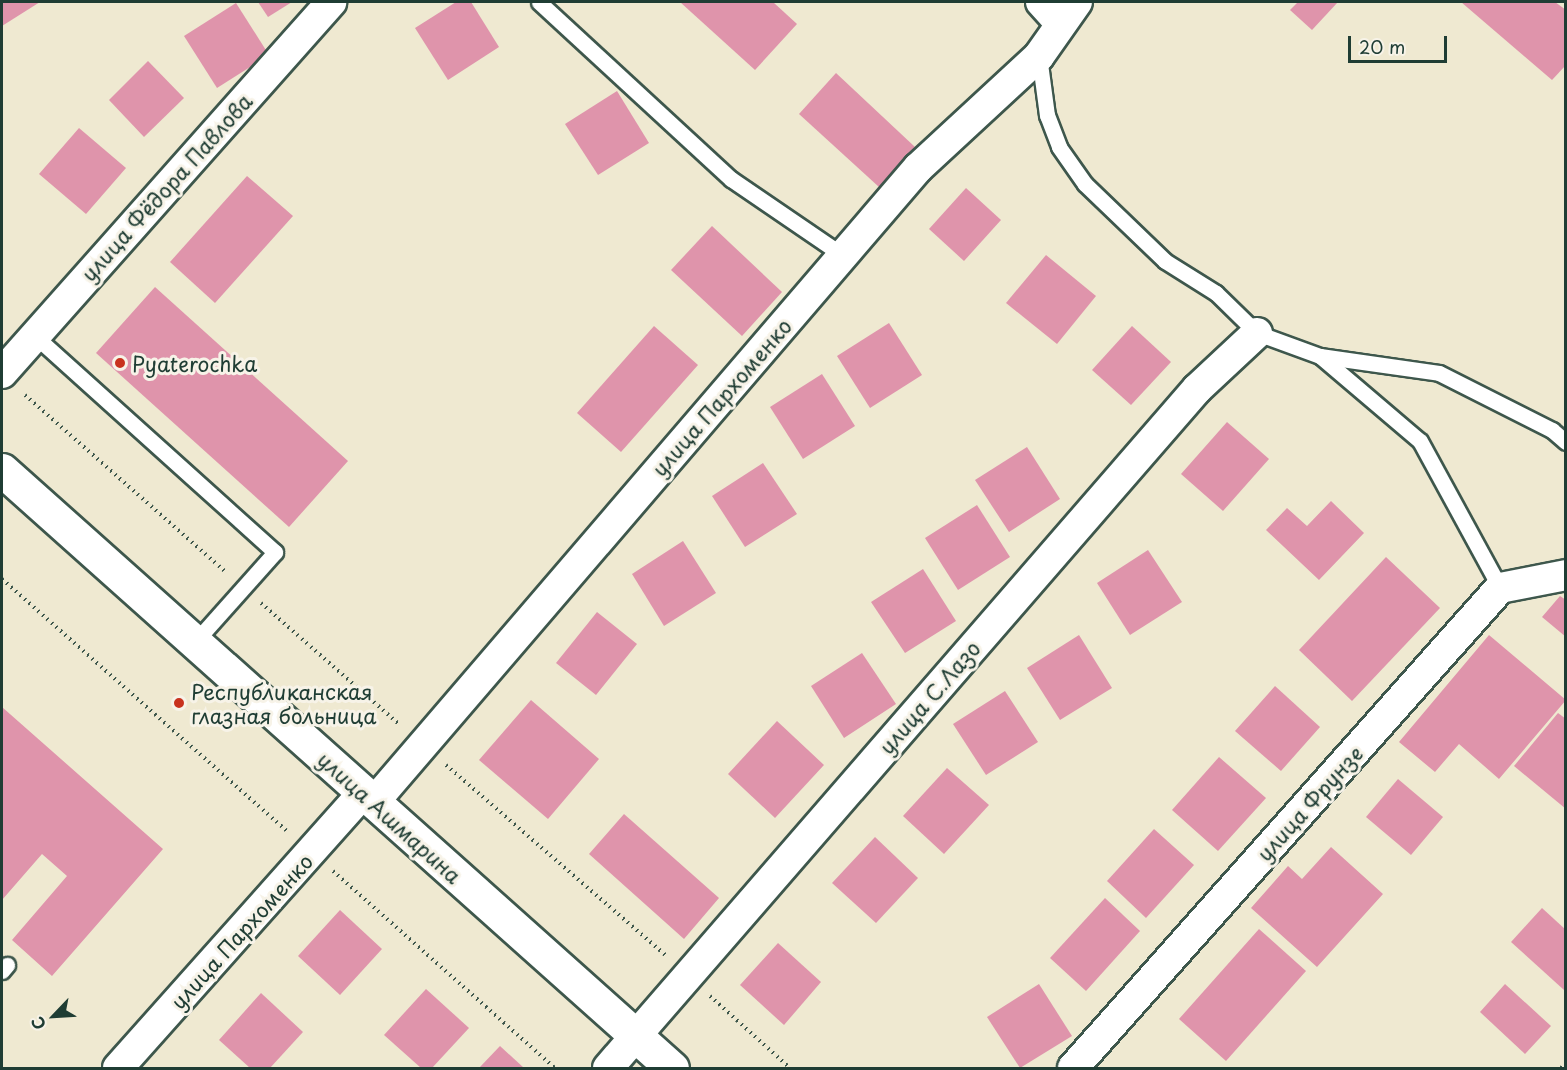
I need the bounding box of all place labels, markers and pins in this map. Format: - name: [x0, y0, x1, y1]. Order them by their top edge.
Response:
- place label: Pyaterochka: [132, 350, 257, 376]
- marker: Pyaterochka: [113, 356, 127, 370]
- place label: Республиканская глазная больница: [191, 678, 376, 728]
- marker: Республиканская глазная больница: [172, 696, 186, 710]

